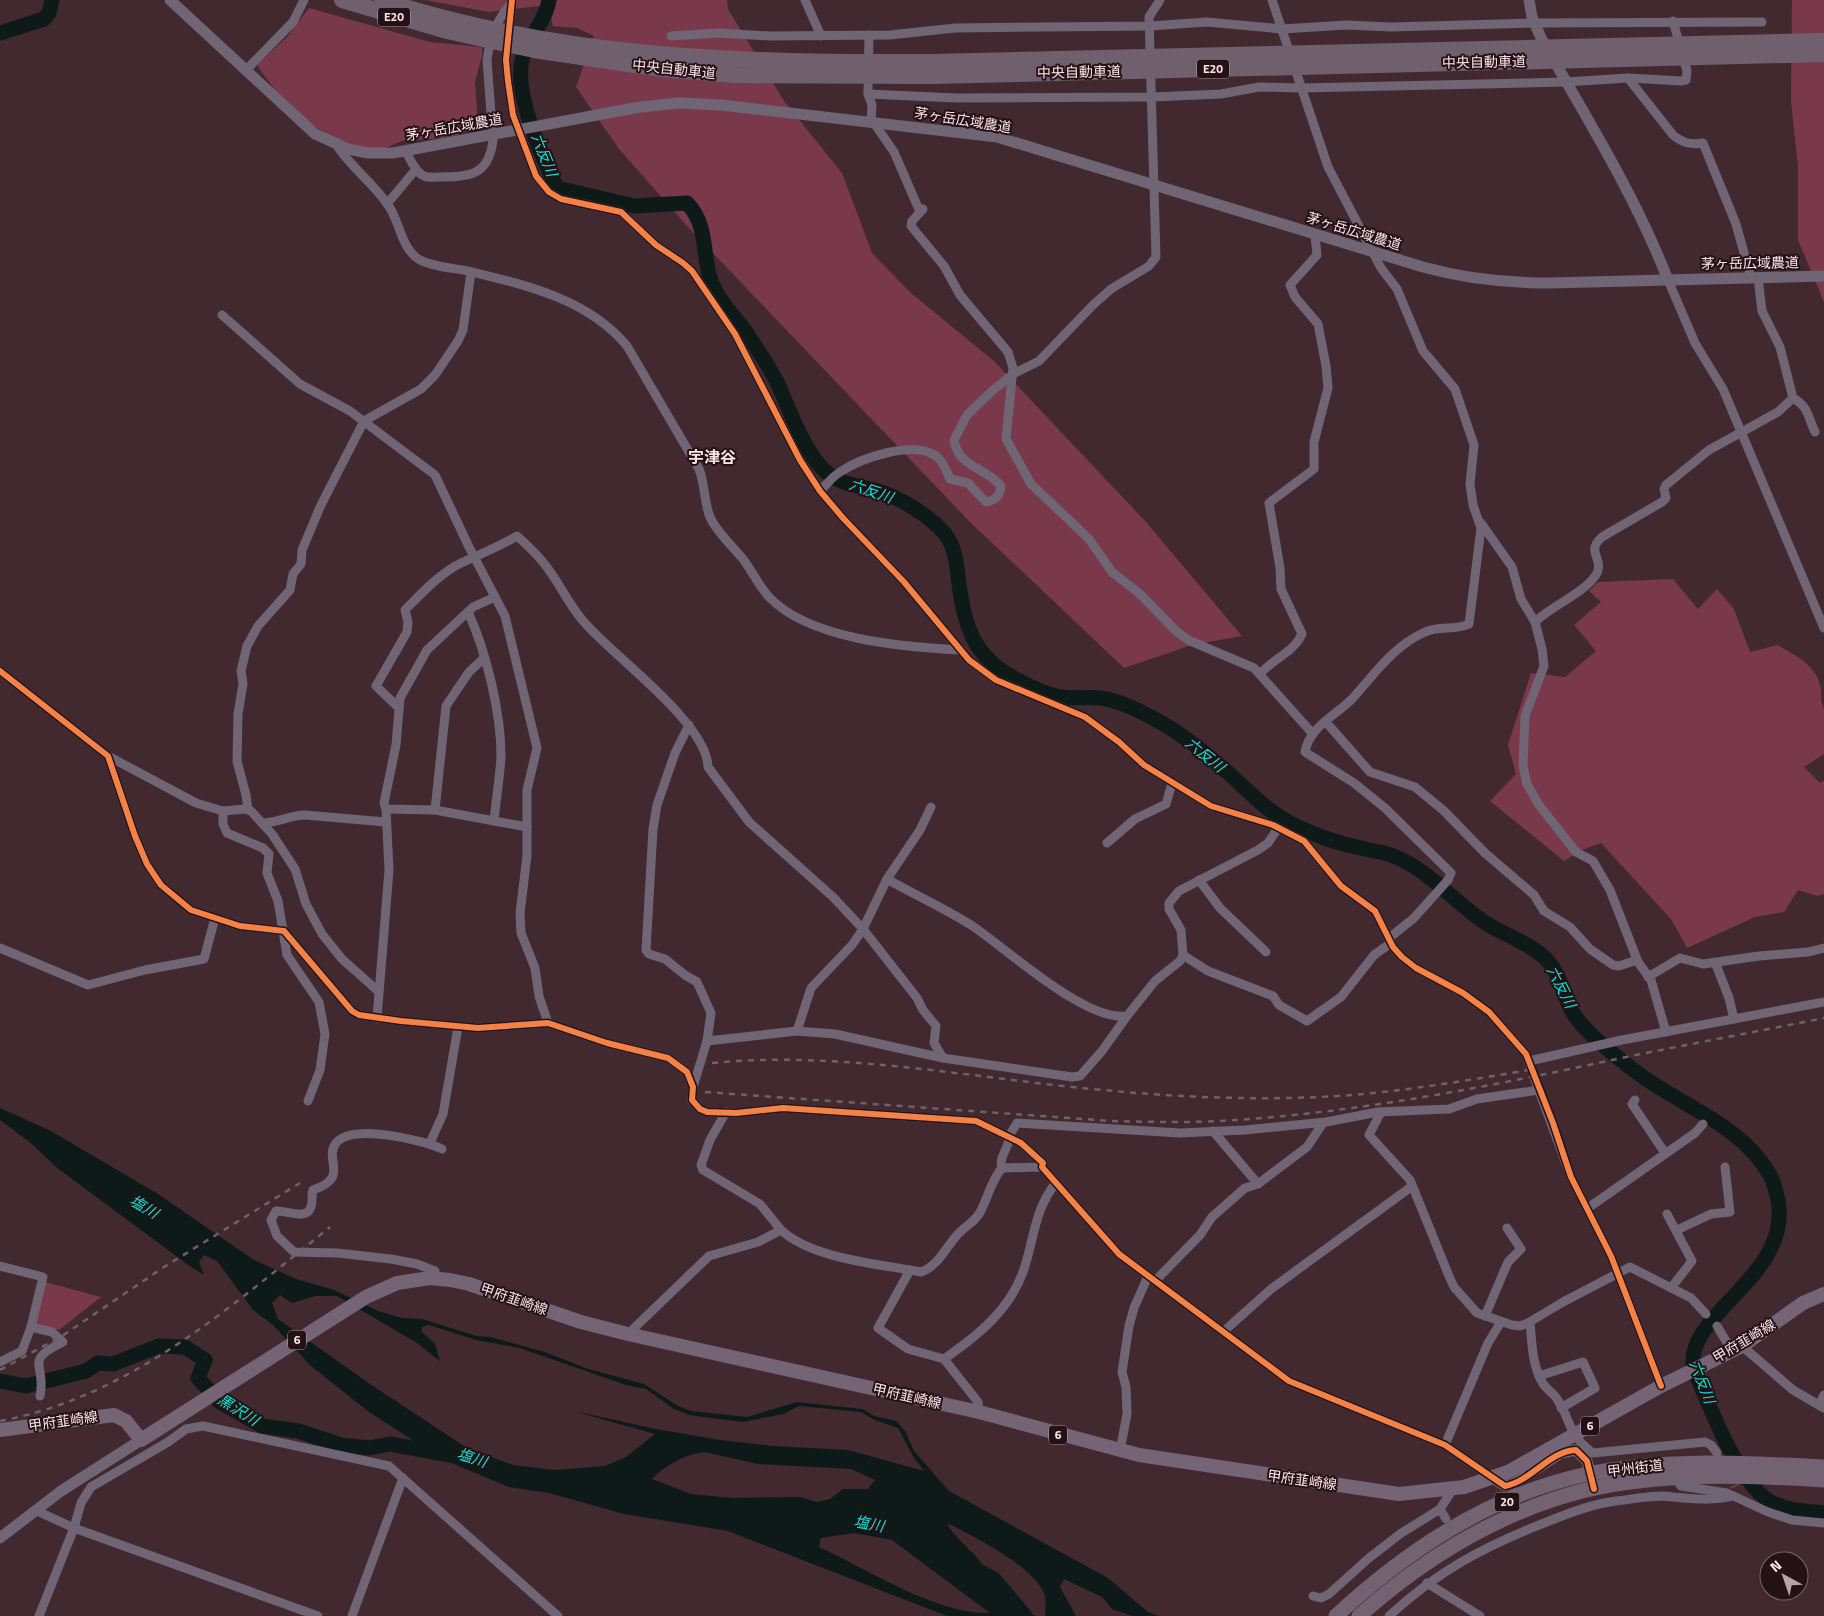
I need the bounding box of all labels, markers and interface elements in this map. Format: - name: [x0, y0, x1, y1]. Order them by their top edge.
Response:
- road number: E20: [378, 8, 410, 26]
- street label: 中央自動車道: [1442, 50, 1526, 73]
- street label: 中央自動車道: [631, 54, 717, 83]
- street label: 中央自動車道: [1037, 60, 1121, 83]
- road number: E20: [1197, 60, 1229, 78]
- street label: 茅ヶ岳広域農道: [913, 101, 1013, 138]
- street label: 茅ヶ岳広域農道: [404, 108, 504, 145]
- water label: 六反川: [525, 130, 564, 182]
- street label: 茅ヶ岳広域農道: [1304, 206, 1404, 255]
- street label: 茅ヶ岳広域農道: [1701, 251, 1799, 274]
- district label: 宇津谷: [688, 445, 736, 469]
- water label: 六反川: [846, 472, 898, 509]
- water label: 六反川: [1181, 732, 1232, 779]
- water label: 六反川: [1541, 961, 1583, 1014]
- water label: 塩川: [125, 1189, 165, 1225]
- street label: 甲府韮崎線: [478, 1277, 551, 1320]
- street label: 甲府韮崎線: [1708, 1314, 1779, 1368]
- road number: 6: [288, 1330, 306, 1350]
- water label: 六反川: [1684, 1357, 1722, 1409]
- street label: 甲府韮崎線: [871, 1377, 944, 1414]
- water label: 黒沢川: [213, 1388, 265, 1432]
- street label: 甲府韮崎線: [27, 1405, 99, 1436]
- road number: 6: [1581, 1416, 1599, 1435]
- road number: 6: [1049, 1426, 1067, 1444]
- water label: 塩川: [454, 1442, 492, 1474]
- street label: 甲州街道: [1606, 1454, 1664, 1481]
- street label: 甲府韮崎線: [1266, 1464, 1338, 1495]
- road number: 20: [1494, 1492, 1520, 1511]
- water label: 塩川: [852, 1510, 888, 1538]
- north arrow: [1759, 1551, 1809, 1601]
- text: N: [1765, 1554, 1786, 1577]

